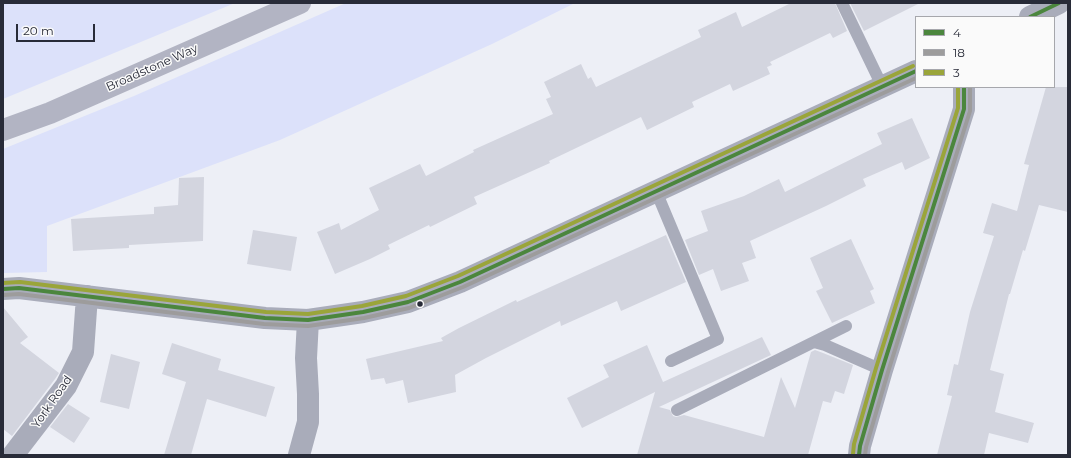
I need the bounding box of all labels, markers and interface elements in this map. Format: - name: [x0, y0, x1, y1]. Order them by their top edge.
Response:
- scale bar: [18, 16, 97, 42]
- legend: [915, 16, 1055, 88]
- text: 20 m: [23, 23, 54, 38]
- text: 4: [953, 25, 961, 40]
- street label: Broadstone Way: [104, 41, 200, 95]
- text: 18: [953, 45, 965, 60]
- text: 3: [953, 65, 960, 80]
- unlabelled marker: [415, 299, 425, 309]
- street label: York Road: [29, 373, 75, 431]

